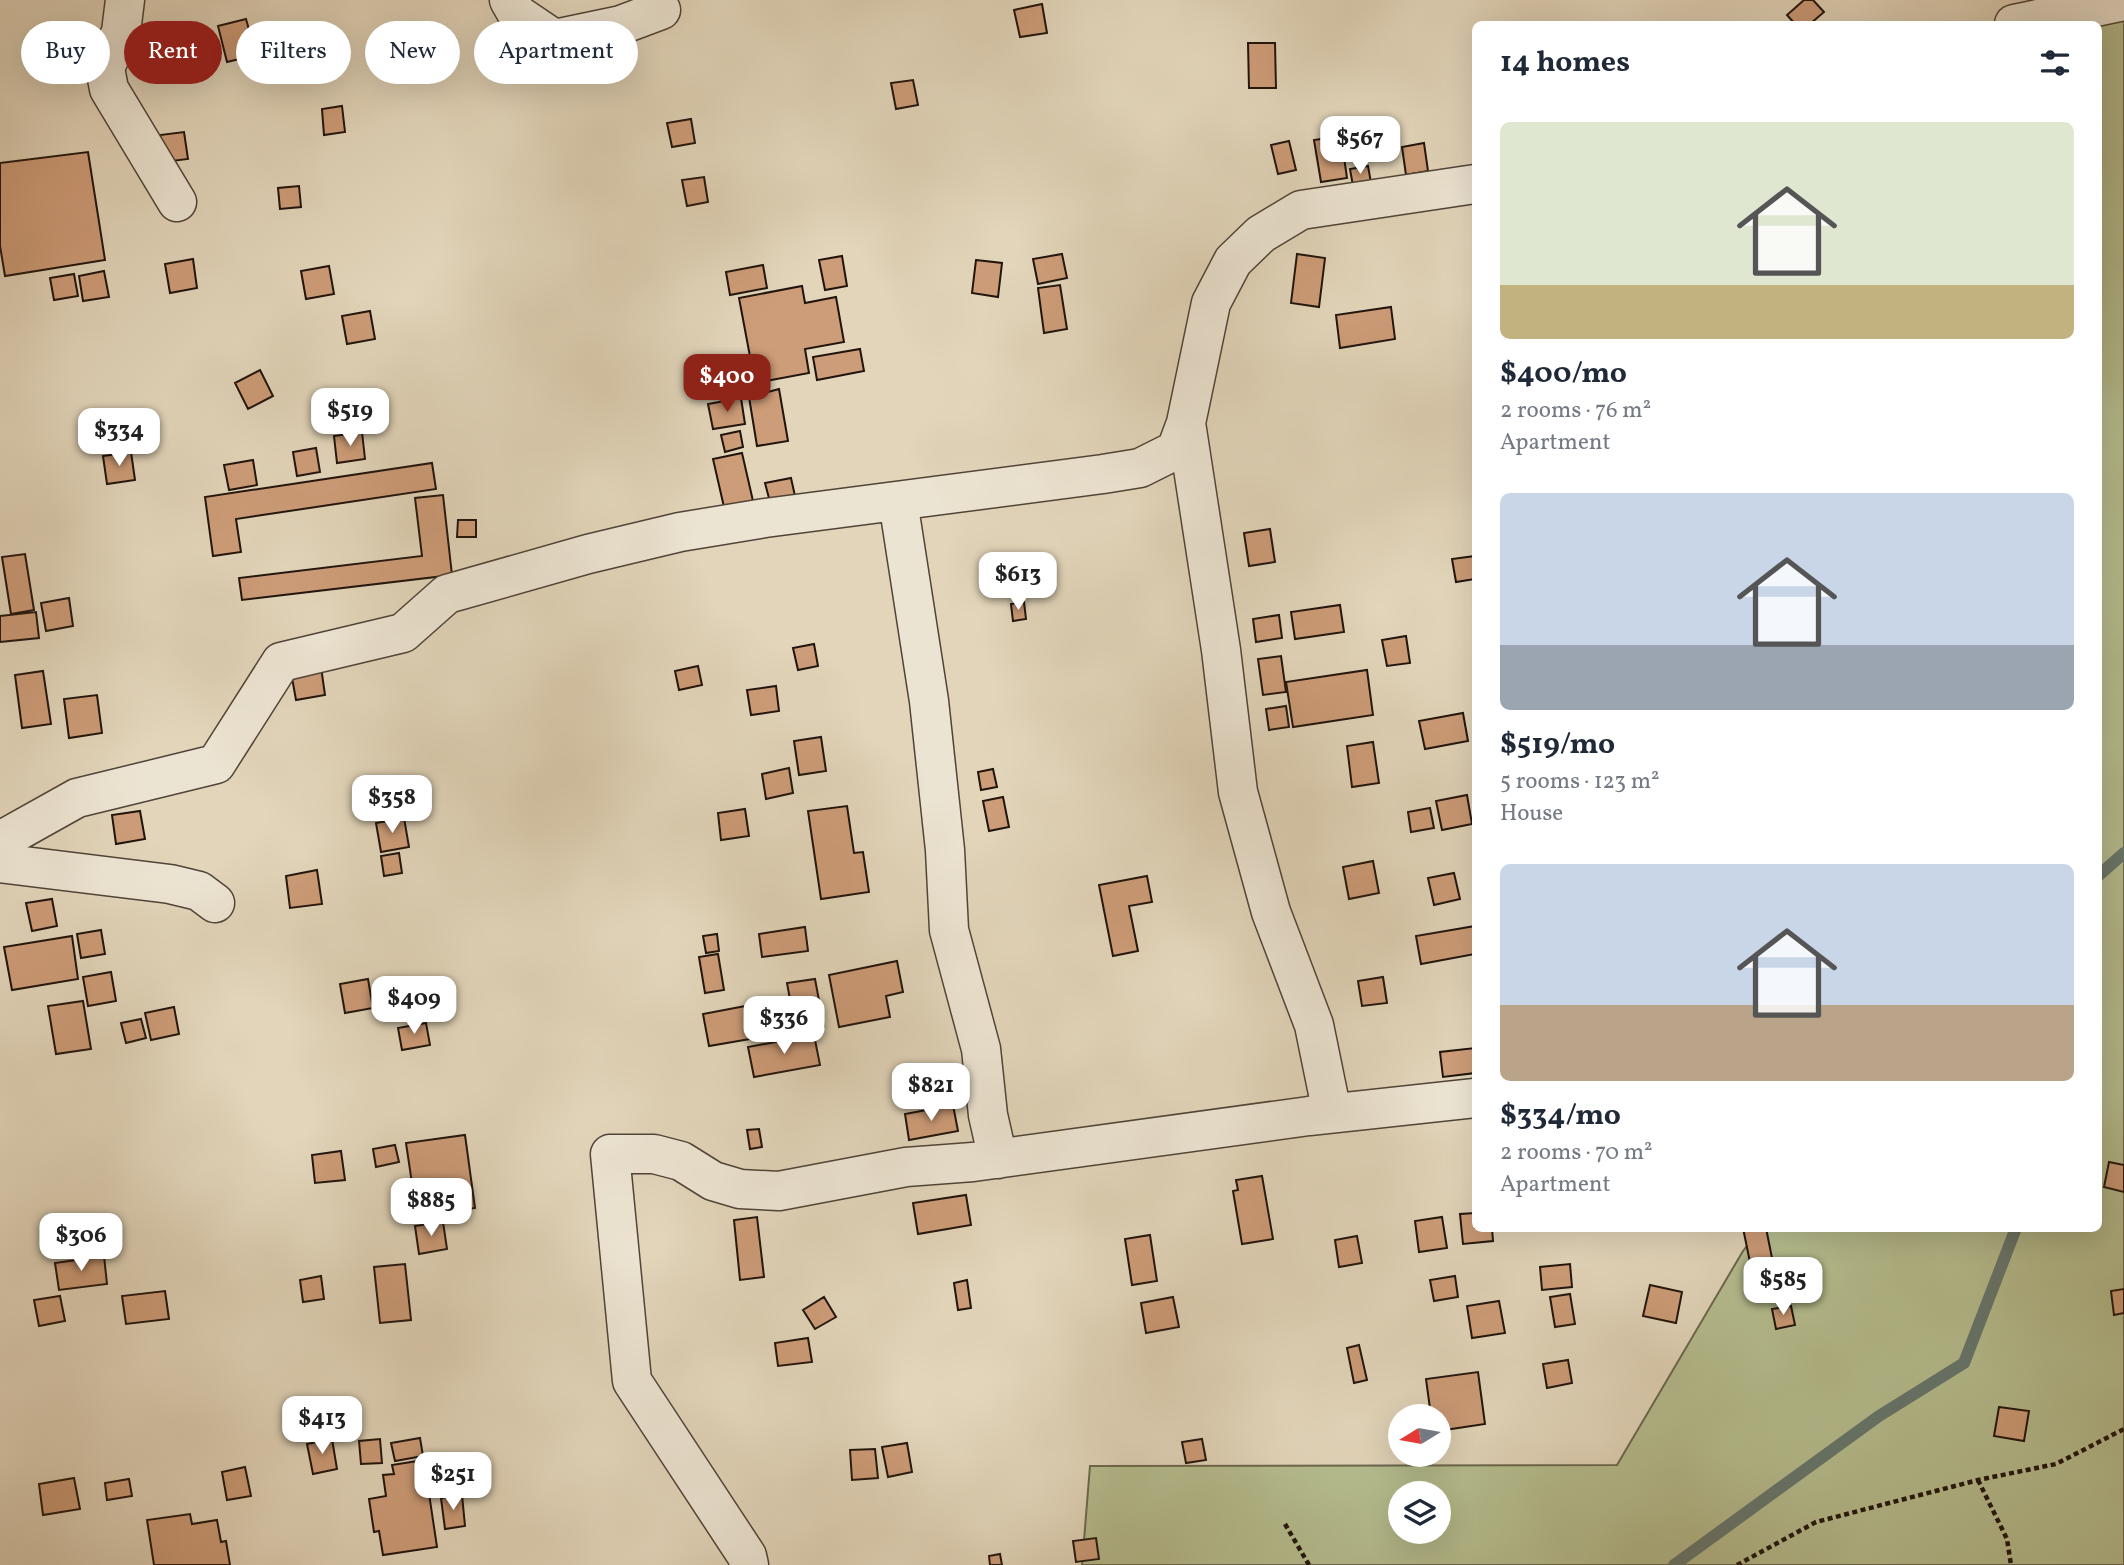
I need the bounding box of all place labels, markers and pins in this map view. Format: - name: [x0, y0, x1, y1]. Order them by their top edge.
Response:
- pin: $567: [1319, 116, 1401, 176]
- pin: $400: [686, 354, 768, 414]
- pin: $519: [309, 388, 391, 448]
- pin: $334: [78, 408, 160, 468]
- pin: $613: [977, 552, 1059, 612]
- pin: $358: [351, 776, 433, 835]
- pin: $409: [373, 976, 455, 1036]
- pin: $336: [743, 996, 825, 1056]
- pin: $821: [890, 1064, 972, 1123]
- pin: $885: [390, 1178, 472, 1238]
- pin: $306: [40, 1214, 122, 1273]
- pin: $585: [1742, 1258, 1824, 1317]
- pin: $413: [281, 1396, 363, 1456]
- pin: $251: [412, 1452, 494, 1512]

